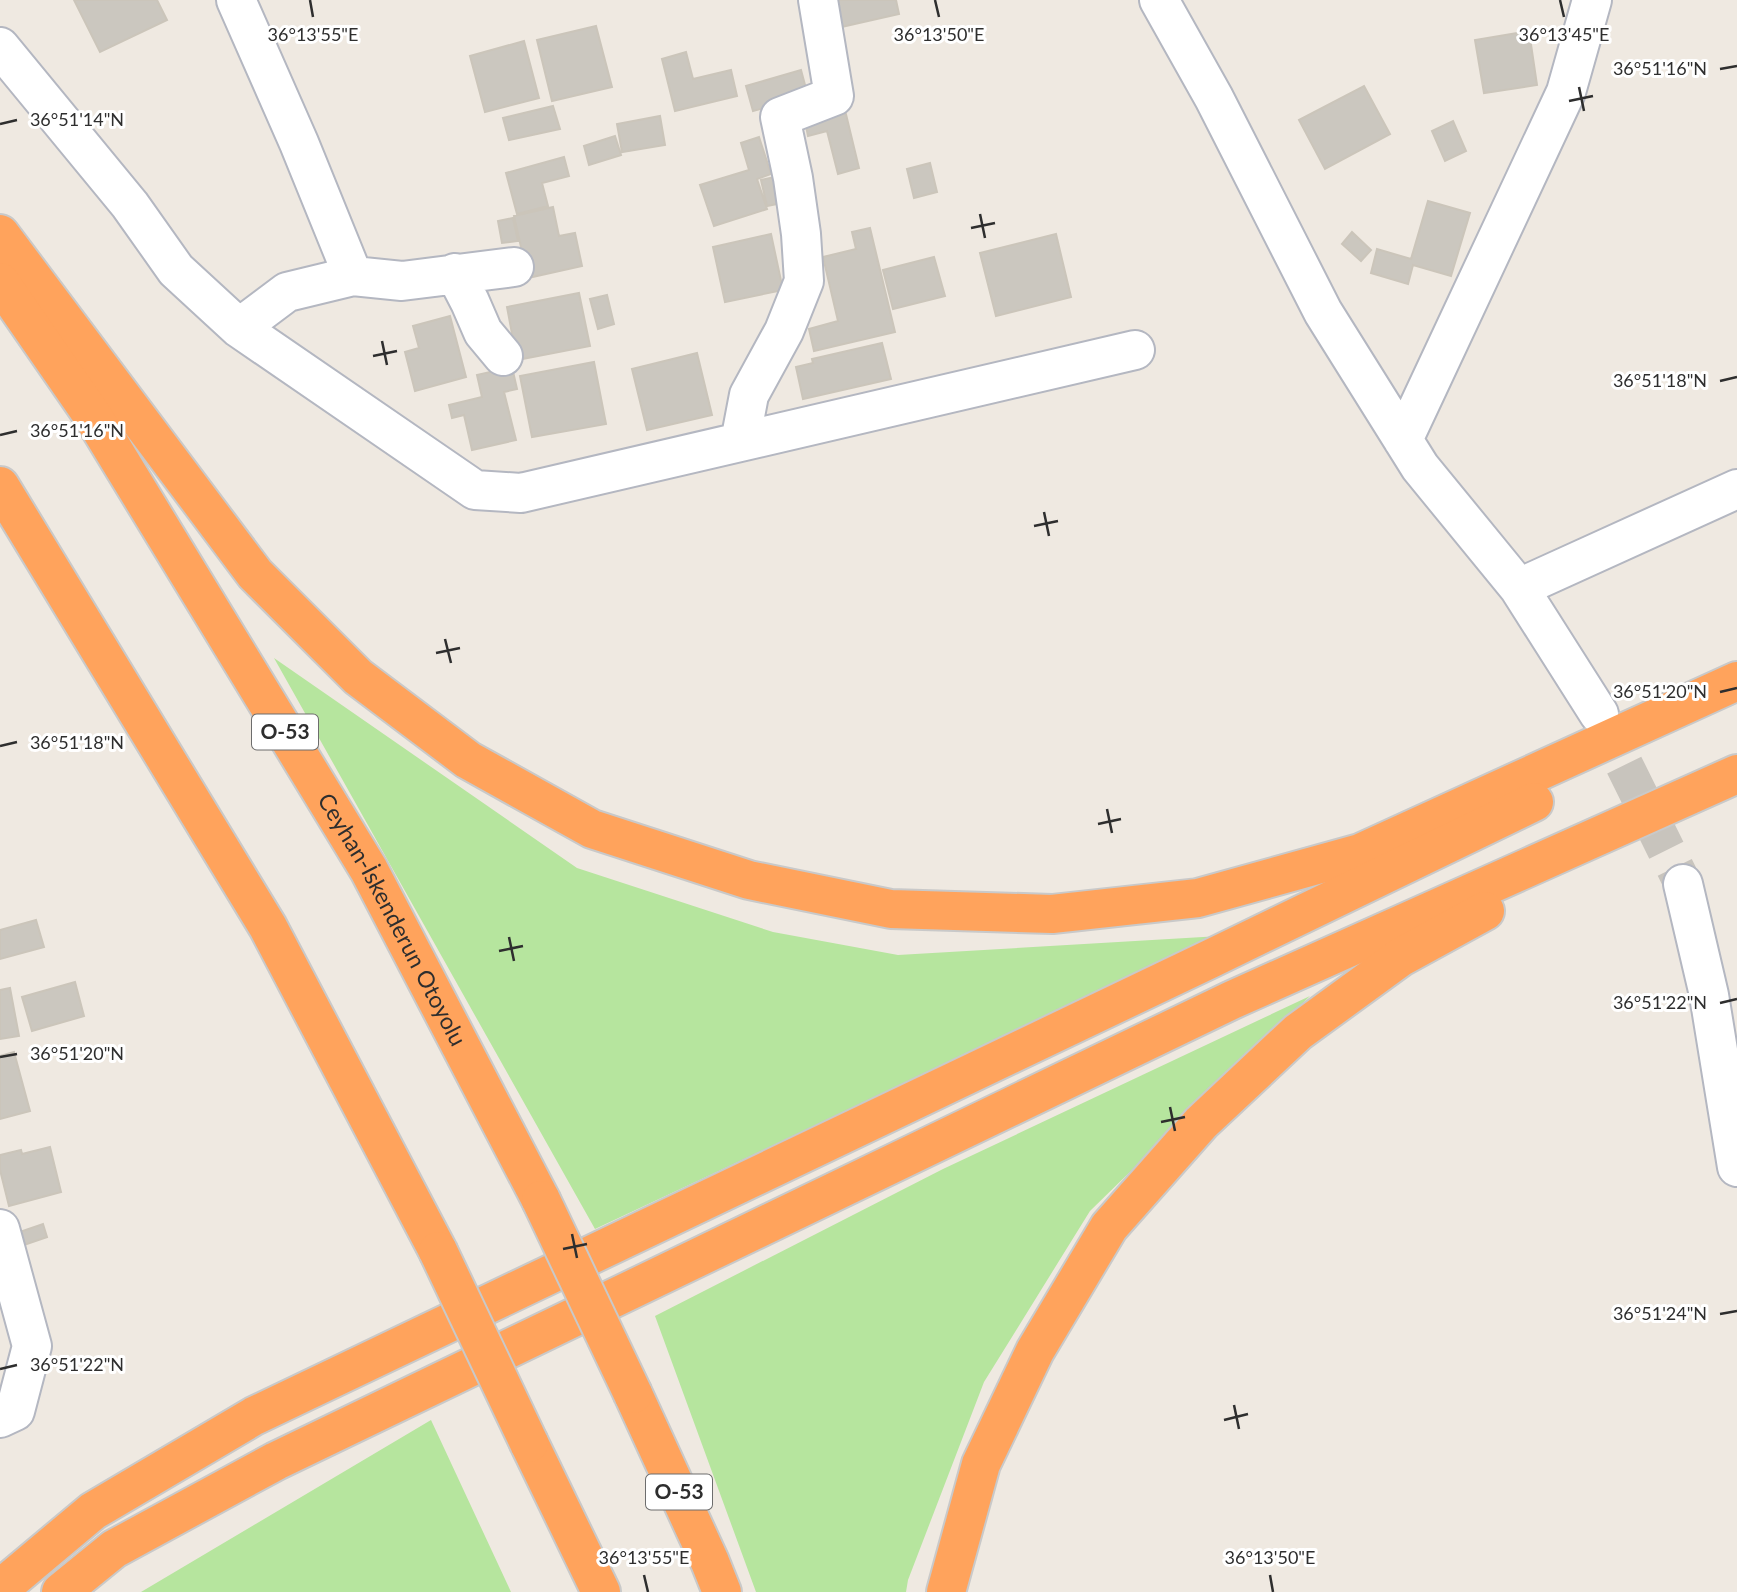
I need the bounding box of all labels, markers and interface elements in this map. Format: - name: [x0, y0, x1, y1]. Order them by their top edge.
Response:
- text: 36°13'55"E: [268, 23, 358, 45]
- text: 36°13'50"E: [894, 23, 984, 45]
- text: 36°13'45"E: [1519, 23, 1609, 45]
- text: 36°51'16"N: [1613, 57, 1707, 79]
- text: 36°51'14"N: [30, 108, 124, 130]
- text: 36°51'18"N: [1613, 369, 1707, 391]
- text: 36°51'16"N: [30, 419, 124, 441]
- text: 36°51'20"N: [1613, 680, 1707, 702]
- road number: O-53: [252, 714, 318, 750]
- text: 36°51'18"N: [30, 731, 124, 753]
- street label: Ceyhan-İskenderun Otoyolu: [313, 788, 473, 1050]
- text: 36°51'22"N: [1613, 991, 1707, 1013]
- text: 36°51'20"N: [30, 1042, 124, 1064]
- text: 36°51'24"N: [1613, 1302, 1707, 1324]
- text: 36°51'22"N: [30, 1353, 124, 1375]
- road number: O-53: [646, 1474, 712, 1510]
- text: 36°13'55"E: [599, 1546, 689, 1568]
- text: 36°13'50"E: [1225, 1546, 1315, 1568]

